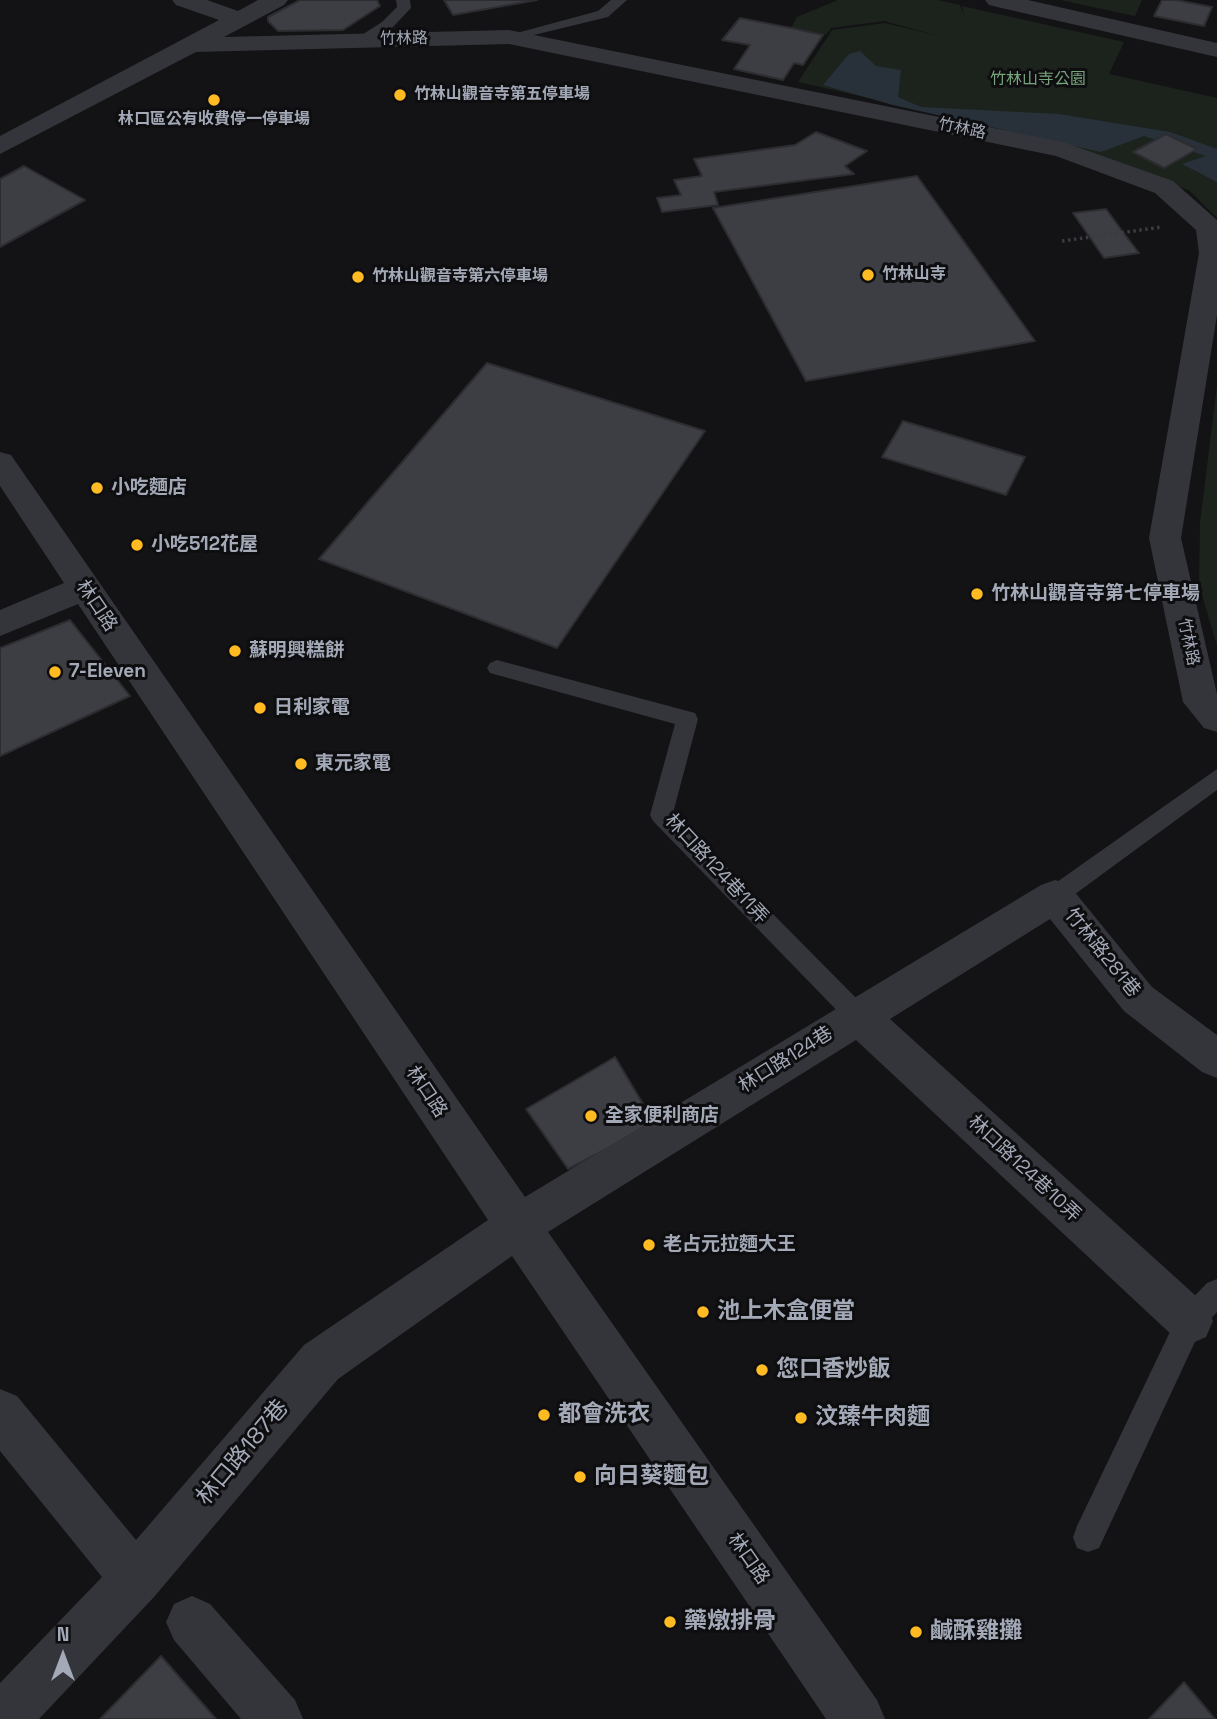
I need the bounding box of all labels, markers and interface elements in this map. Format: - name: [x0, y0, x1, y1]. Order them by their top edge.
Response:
- street label: 竹林路: [380, 29, 428, 49]
- park label: 竹林山寺公園: [990, 70, 1086, 90]
- place label: 竹林山觀音寺第五停車場: [414, 85, 590, 105]
- marker: 竹林山觀音寺第五停車場: [392, 87, 408, 103]
- marker: 林口區公有收費停一停車場: [206, 92, 222, 108]
- place label: 林口區公有收費停一停車場: [118, 110, 310, 130]
- street label: 竹林路: [937, 115, 987, 143]
- place label: 竹林山寺: [882, 265, 946, 285]
- place label: 竹林山觀音寺第六停車場: [372, 267, 548, 287]
- marker: 竹林山寺: [860, 267, 876, 283]
- marker: 竹林山觀音寺第六停車場: [350, 269, 366, 285]
- place label: 小吃麵店: [111, 477, 187, 499]
- marker: 小吃麵店: [89, 480, 105, 496]
- place label: 小吃512花屋: [151, 534, 258, 556]
- marker: 小吃512花屋: [129, 537, 145, 553]
- street label: 林口路: [71, 576, 121, 636]
- place label: 竹林山觀音寺第七停車場: [991, 583, 1200, 605]
- marker: 竹林山觀音寺第七停車場: [969, 586, 985, 602]
- street label: 竹林路: [1174, 617, 1202, 667]
- place label: 蘇明興糕餅: [249, 640, 344, 662]
- marker: 蘇明興糕餅: [227, 643, 243, 659]
- place label: 7-Eleven: [69, 661, 146, 683]
- marker: 7-Eleven: [47, 664, 63, 680]
- place label: 日利家電: [274, 697, 350, 719]
- marker: 日利家電: [252, 700, 268, 716]
- place label: 東元家電: [315, 753, 391, 775]
- marker: 東元家電: [293, 756, 309, 772]
- street label: 林口路124巷11弄: [659, 809, 773, 929]
- street label: 竹林路281巷: [1059, 904, 1145, 1002]
- street label: 林口路124巷: [735, 1022, 837, 1098]
- street label: 林口路: [401, 1062, 451, 1122]
- place label: 全家便利商店: [605, 1105, 719, 1127]
- marker: 全家便利商店: [583, 1108, 599, 1124]
- street label: 林口路124巷10弄: [963, 1111, 1085, 1227]
- place label: 老占元拉麵大王: [663, 1234, 796, 1256]
- marker: 老占元拉麵大王: [641, 1237, 657, 1253]
- place label: 池上木盒便當: [717, 1298, 855, 1326]
- marker: 池上木盒便當: [695, 1304, 711, 1320]
- place label: 您口香炒飯: [776, 1356, 891, 1384]
- marker: 您口香炒飯: [754, 1362, 770, 1378]
- street label: 林口路187巷: [191, 1395, 295, 1511]
- place label: 都會洗衣: [558, 1401, 650, 1429]
- place label: 汶臻牛肉麵: [815, 1404, 930, 1432]
- marker: 都會洗衣: [536, 1407, 552, 1423]
- marker: 汶臻牛肉麵: [793, 1410, 809, 1426]
- place label: 向日葵麵包: [594, 1463, 709, 1491]
- marker: 向日葵麵包: [572, 1469, 588, 1485]
- street label: 林口路: [722, 1529, 774, 1589]
- place label: 藥燉排骨: [684, 1608, 776, 1636]
- marker: 藥燉排骨: [662, 1614, 678, 1630]
- place label: 鹹酥雞攤: [930, 1618, 1022, 1646]
- north arrow: [28, 1621, 98, 1691]
- text: N: [57, 1622, 69, 1647]
- marker: 鹹酥雞攤: [908, 1624, 924, 1640]

